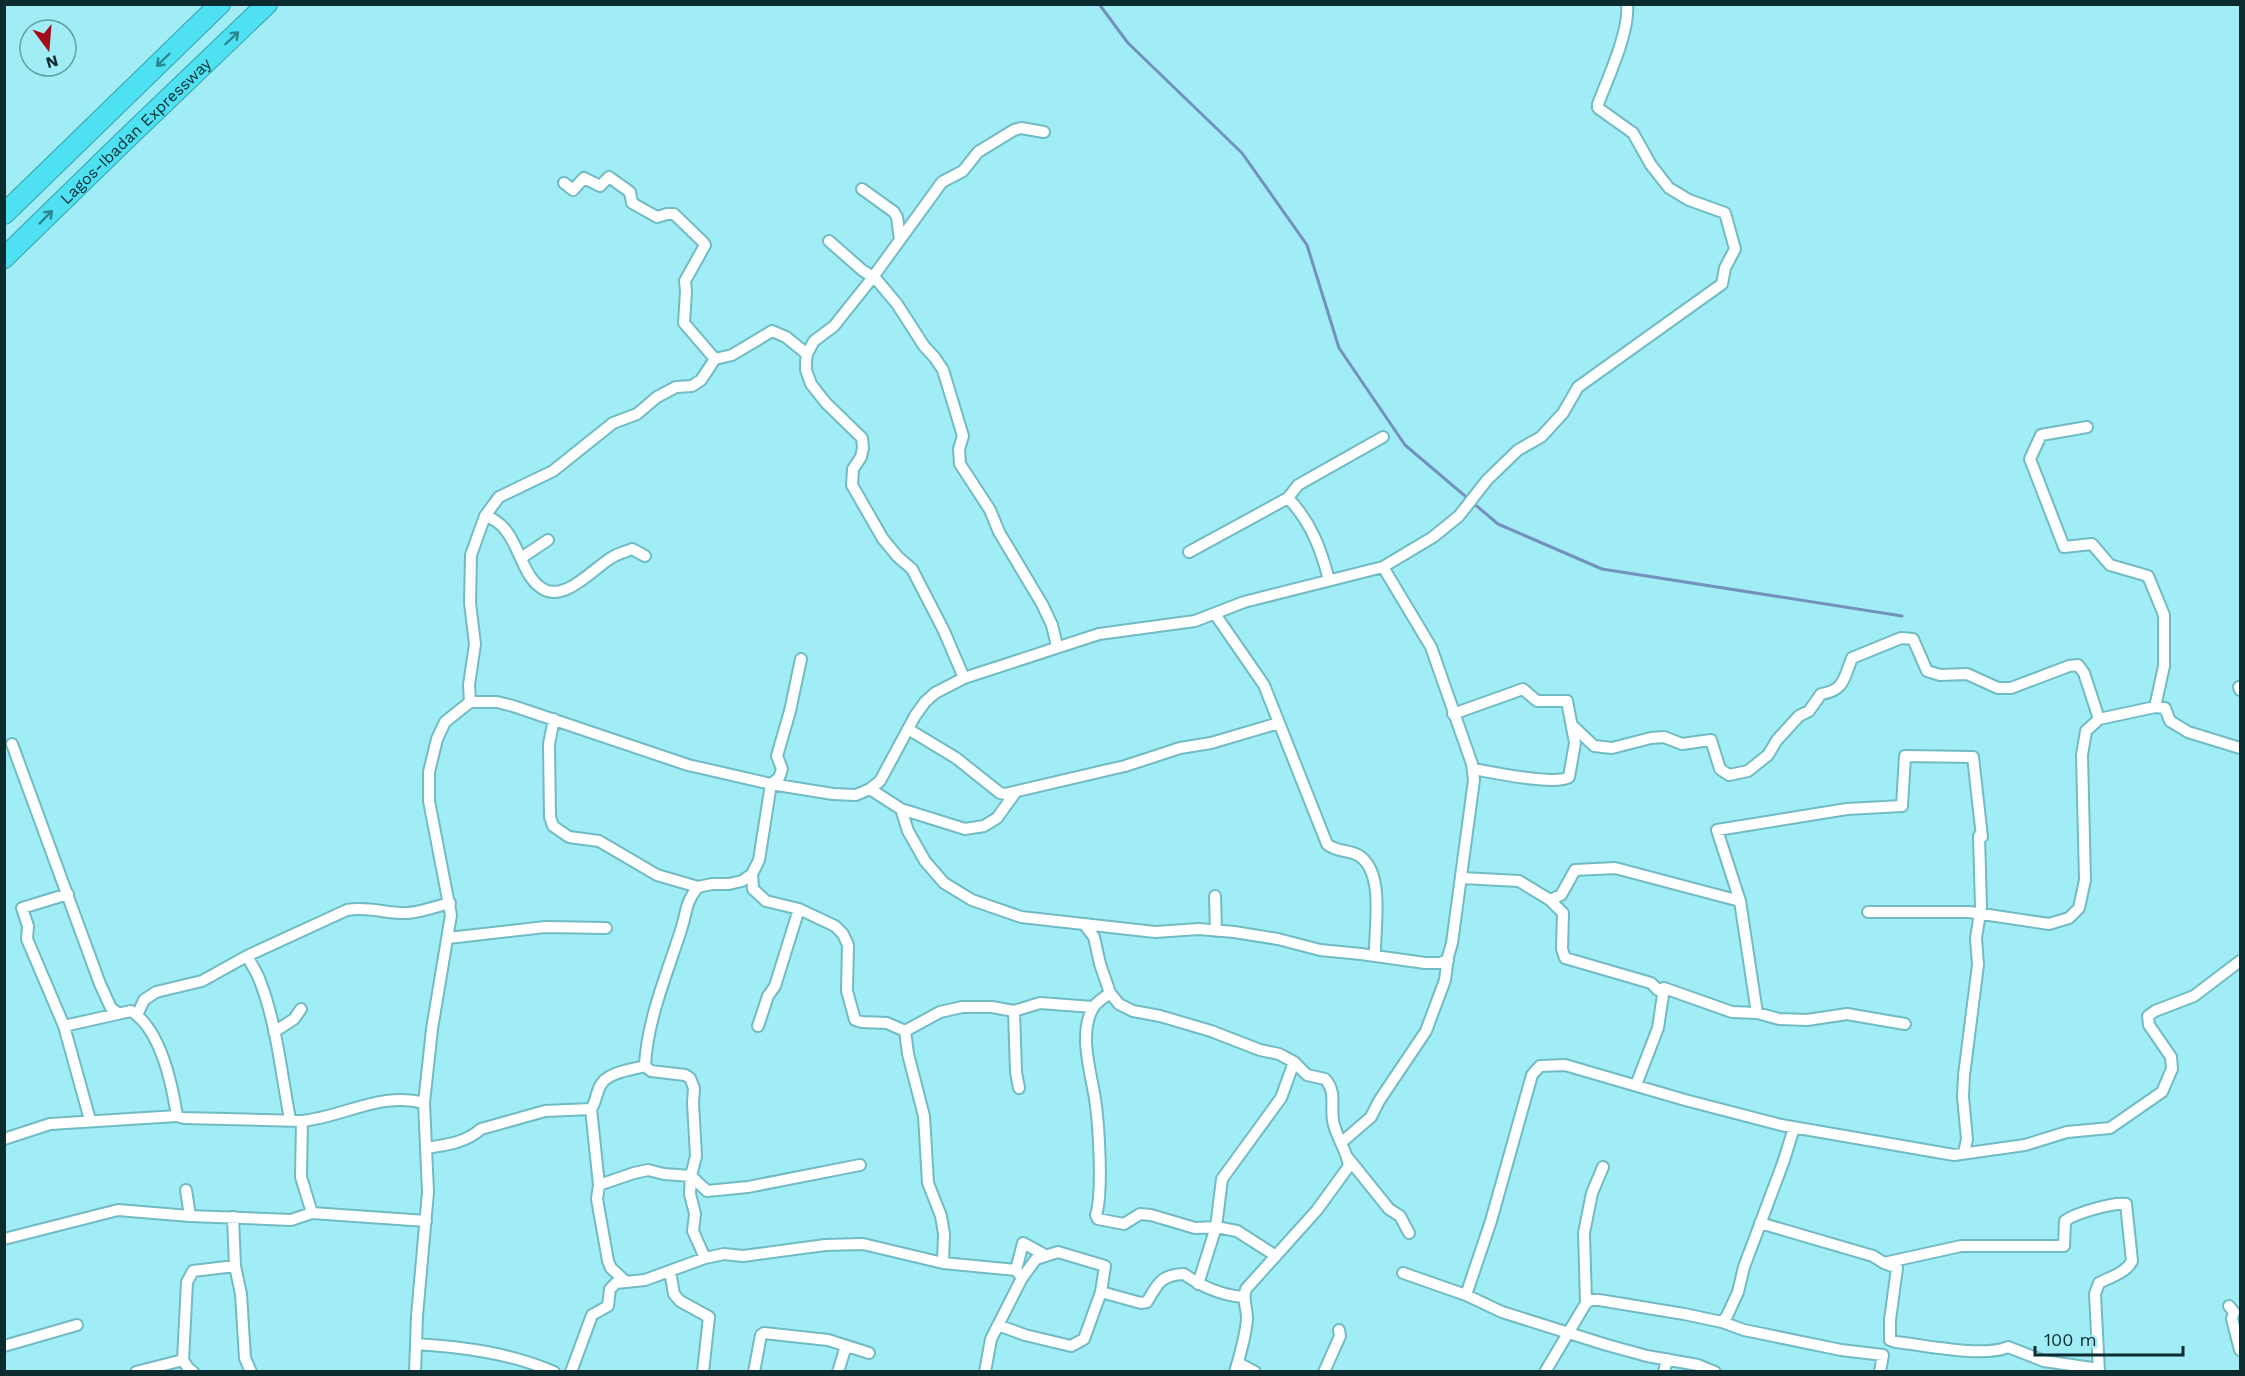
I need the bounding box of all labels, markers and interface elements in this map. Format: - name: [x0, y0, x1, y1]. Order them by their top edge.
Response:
- north arrow: [18, 18, 78, 78]
- one-way arrow: [224, 31, 239, 45]
- text: N: [44, 51, 60, 73]
- one-way arrow: [155, 52, 170, 67]
- street label: Lagos-Ibadan Expressway: [56, 53, 215, 208]
- one-way arrow: [39, 209, 54, 224]
- scale bar: [2035, 1319, 2184, 1357]
- text: 100 m: [2044, 1329, 2097, 1350]

